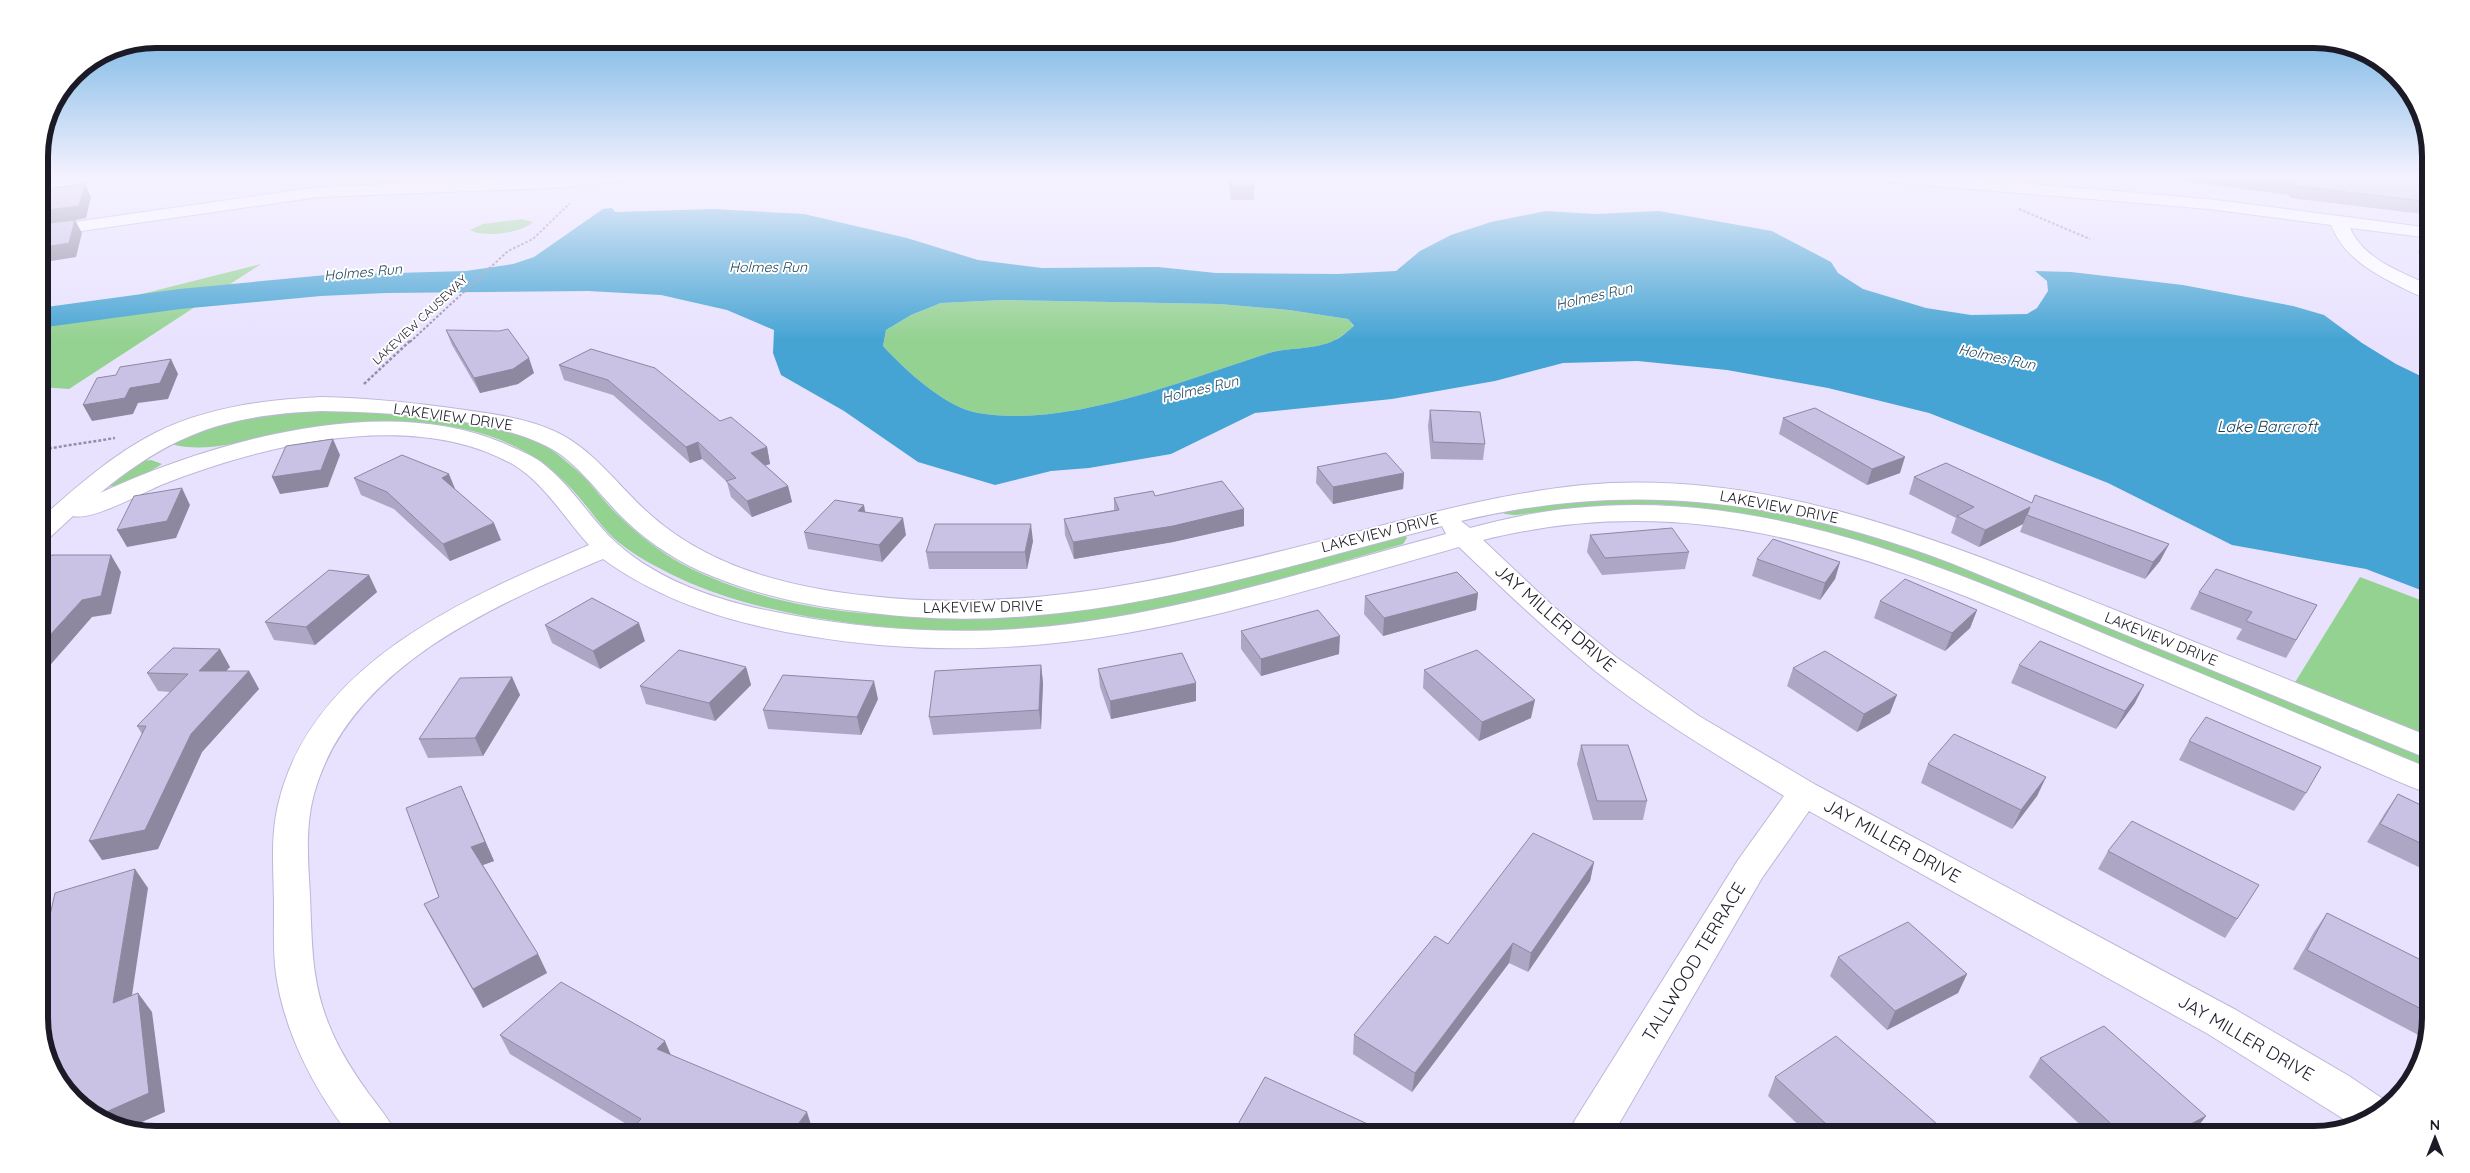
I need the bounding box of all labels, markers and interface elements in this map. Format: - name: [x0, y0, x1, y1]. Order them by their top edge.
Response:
- water label: Holmes Run: [729, 258, 808, 276]
- water label: Holmes Run: [323, 260, 404, 284]
- street label: LAKEVIEW CAUSEWAY: [369, 272, 471, 368]
- water label: Holmes Run: [1554, 278, 1635, 314]
- water label: Holmes Run: [1957, 340, 2038, 374]
- water label: Holmes Run: [1160, 371, 1241, 407]
- street label: LAKEVIEW DRIVE: [392, 399, 514, 434]
- water label: Lake Barcroft: [2217, 416, 2319, 436]
- street label: LAKEVIEW DRIVE: [1718, 486, 1840, 527]
- street label: LAKEVIEW DRIVE: [1319, 509, 1441, 556]
- street label: JAY MILLER DRIVE: [1490, 559, 1621, 677]
- street label: LAKEVIEW DRIVE: [923, 596, 1043, 617]
- street label: LAKEVIEW DRIVE: [2102, 607, 2220, 670]
- street label: JAY MILLER DRIVE: [1820, 793, 1965, 888]
- street label: TALLWOOD TERRACE: [1637, 878, 1750, 1046]
- street label: JAY MILLER DRIVE: [2174, 989, 2318, 1086]
- north arrow: [2410, 1113, 2460, 1163]
- text: N: [2430, 1116, 2440, 1134]

